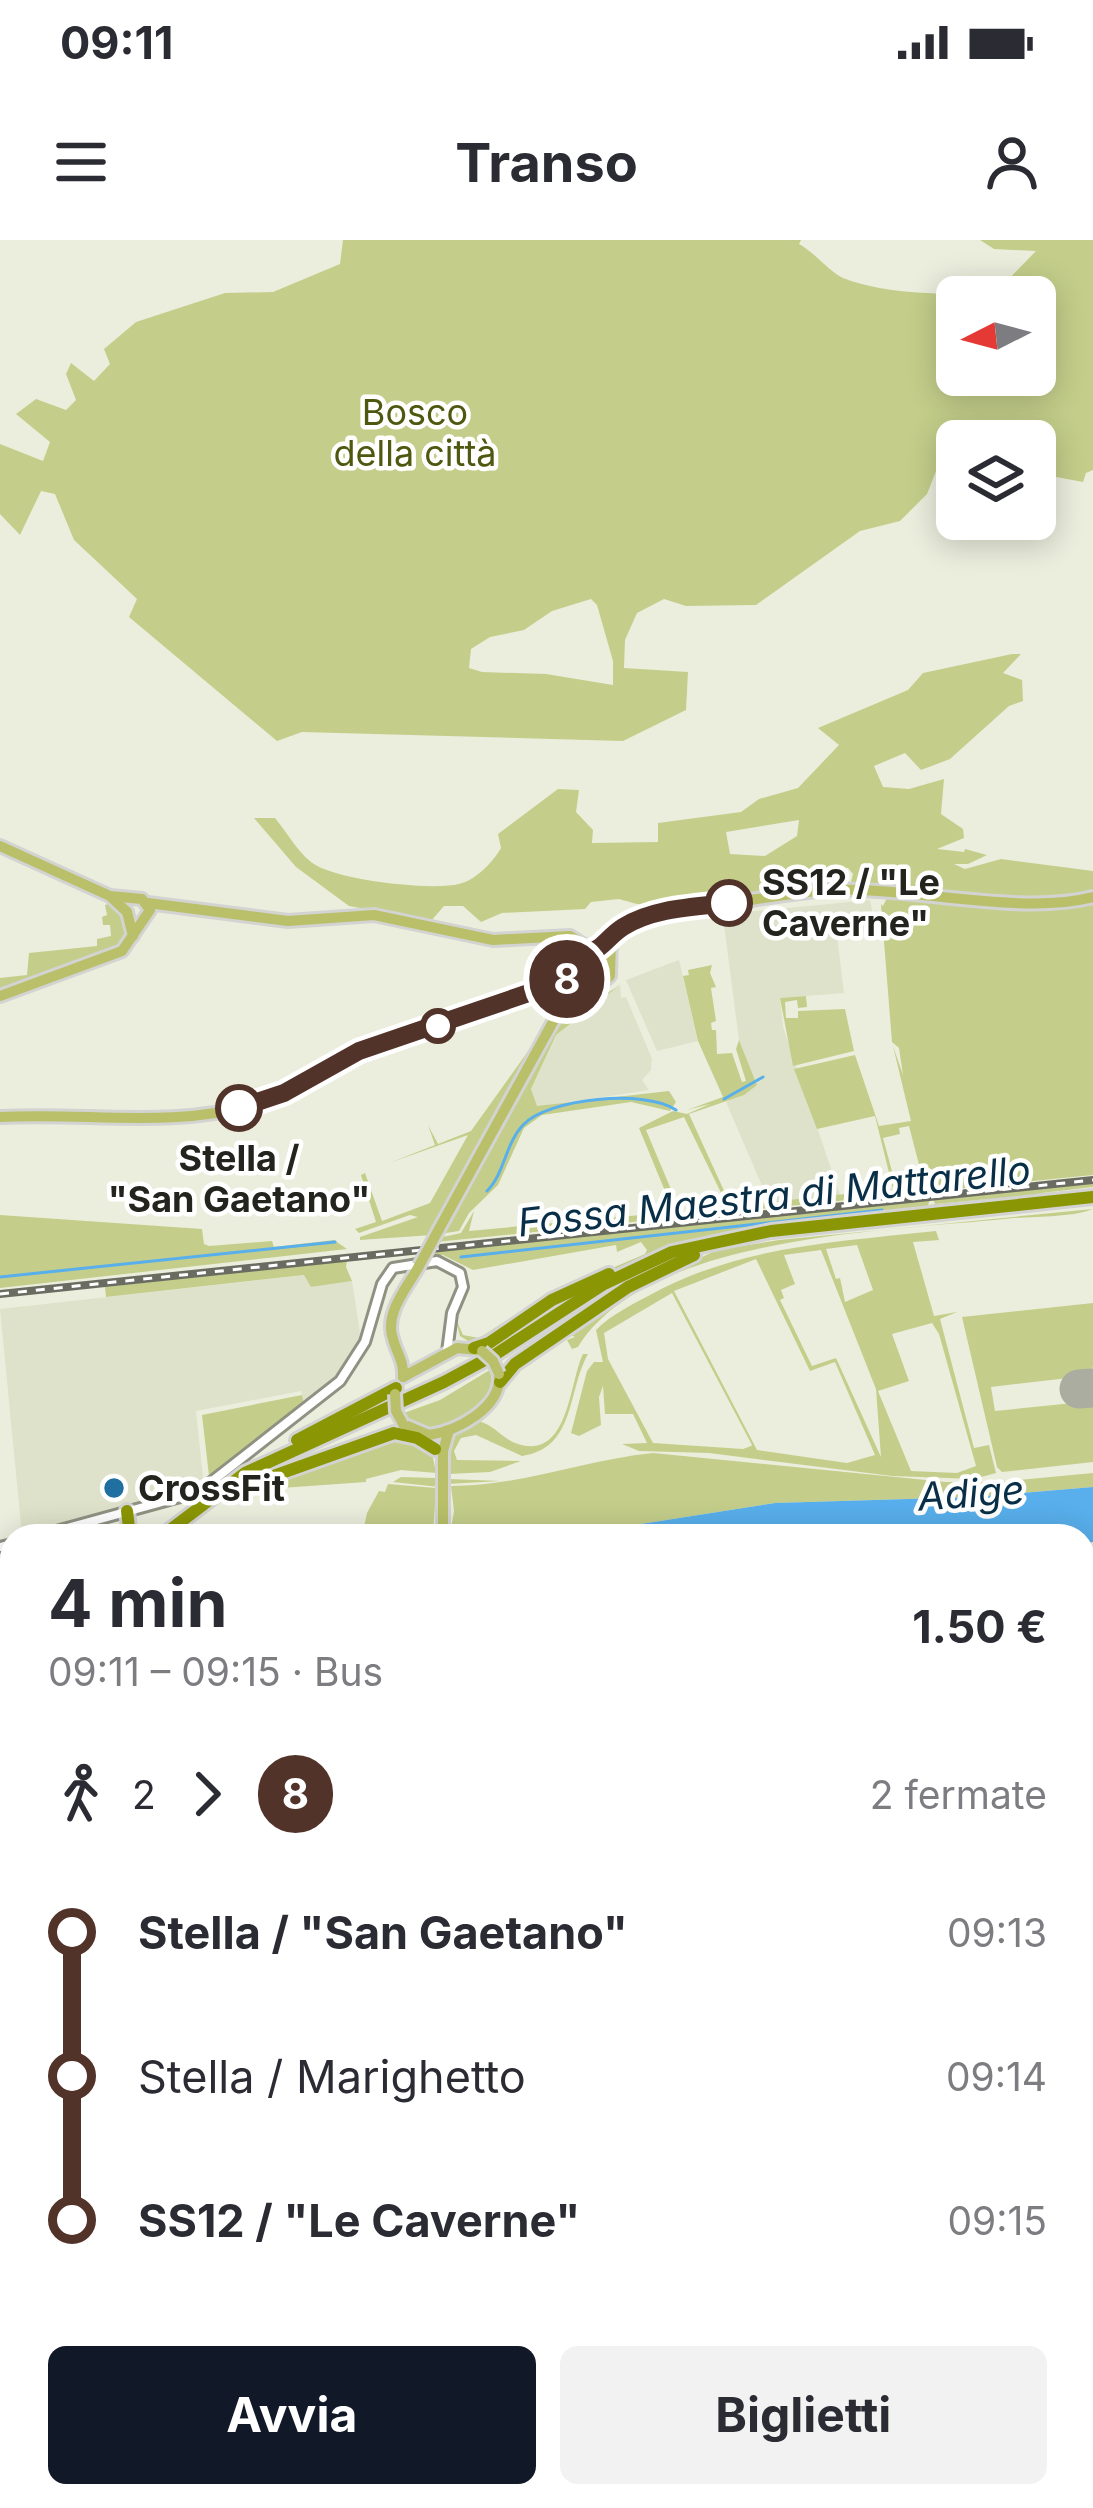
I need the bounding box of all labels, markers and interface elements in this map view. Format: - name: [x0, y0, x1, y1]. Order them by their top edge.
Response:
- text: 09:11: [60, 15, 173, 70]
- icon: menu: [48, 129, 114, 195]
- icon: person: [979, 129, 1045, 195]
- text: Transo: [455, 130, 638, 195]
- north arrow: [936, 276, 1056, 396]
- map controls: [936, 276, 1056, 540]
- park label: Bosco della città: [333, 390, 497, 475]
- button: layers: [936, 420, 1056, 540]
- place label: SS12 / "Le Caverne": [762, 860, 940, 945]
- marker: SS12 / "Le Caverne": [707, 881, 751, 925]
- line badge: 8: [528, 940, 606, 1018]
- text: 8: [553, 953, 581, 1004]
- unlabelled marker: [422, 1010, 454, 1042]
- marker: Stella / "San Gaetano": [217, 1086, 261, 1130]
- place label: Stella / "San Gaetano": [108, 1136, 370, 1221]
- water label: Fossa Maestra di Mattarello: [515, 1145, 1033, 1246]
- water label: Adige: [915, 1465, 1026, 1520]
- place label: CrossFit: [138, 1466, 285, 1510]
- marker: CrossFit: [101, 1475, 127, 1501]
- text: 4 min: [48, 1563, 227, 1643]
- text: 1.50 €: [912, 1599, 1047, 1654]
- text: 09:11 – 09:15 · Bus: [48, 1648, 383, 1695]
- icon: walk: [48, 1761, 114, 1827]
- icon: forward: [174, 1761, 240, 1827]
- text: 8: [282, 1768, 309, 1819]
- text: 2: [132, 1771, 156, 1818]
- text: 2 fermate: [870, 1771, 1047, 1818]
- text: Stella / "San Gaetano": [138, 1905, 628, 1960]
- text: 09:13: [947, 1909, 1047, 1956]
- text: Stella / Marighetto: [138, 2049, 526, 2104]
- text: 09:14: [946, 2053, 1047, 2100]
- text: SS12 / "Le Caverne": [138, 2193, 580, 2248]
- text: 09:15: [947, 2197, 1047, 2244]
- button: Avvia: [48, 2346, 536, 2484]
- button: Biglietti: [560, 2346, 1047, 2484]

